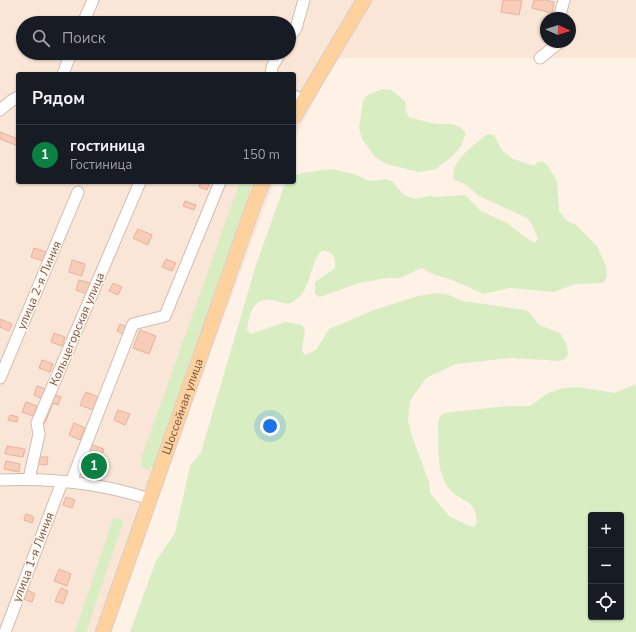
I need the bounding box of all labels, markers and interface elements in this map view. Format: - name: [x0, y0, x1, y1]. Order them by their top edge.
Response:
- north arrow: [540, 12, 576, 48]
- search box: [16, 16, 296, 60]
- icon: search: [30, 27, 52, 49]
- text: Поиск: [62, 28, 106, 48]
- text: Рядом: [32, 87, 85, 110]
- text: гостиница: [70, 136, 145, 156]
- text: 1: [41, 146, 49, 164]
- text: 150 m: [242, 146, 280, 164]
- text: Гостиница: [70, 156, 132, 174]
- street label: улица 2-я Линия: [13, 238, 65, 332]
- street label: Кольцегорская улица: [46, 270, 108, 388]
- street label: Шоссейная улица: [158, 356, 207, 457]
- your location: [260, 416, 280, 436]
- pin: 1: [81, 451, 107, 481]
- street label: улица 1-я Линия: [9, 510, 57, 604]
- map controls: [588, 512, 624, 620]
- button: +: [588, 512, 624, 548]
- button: −: [588, 548, 624, 584]
- button: locate: [588, 584, 624, 620]

